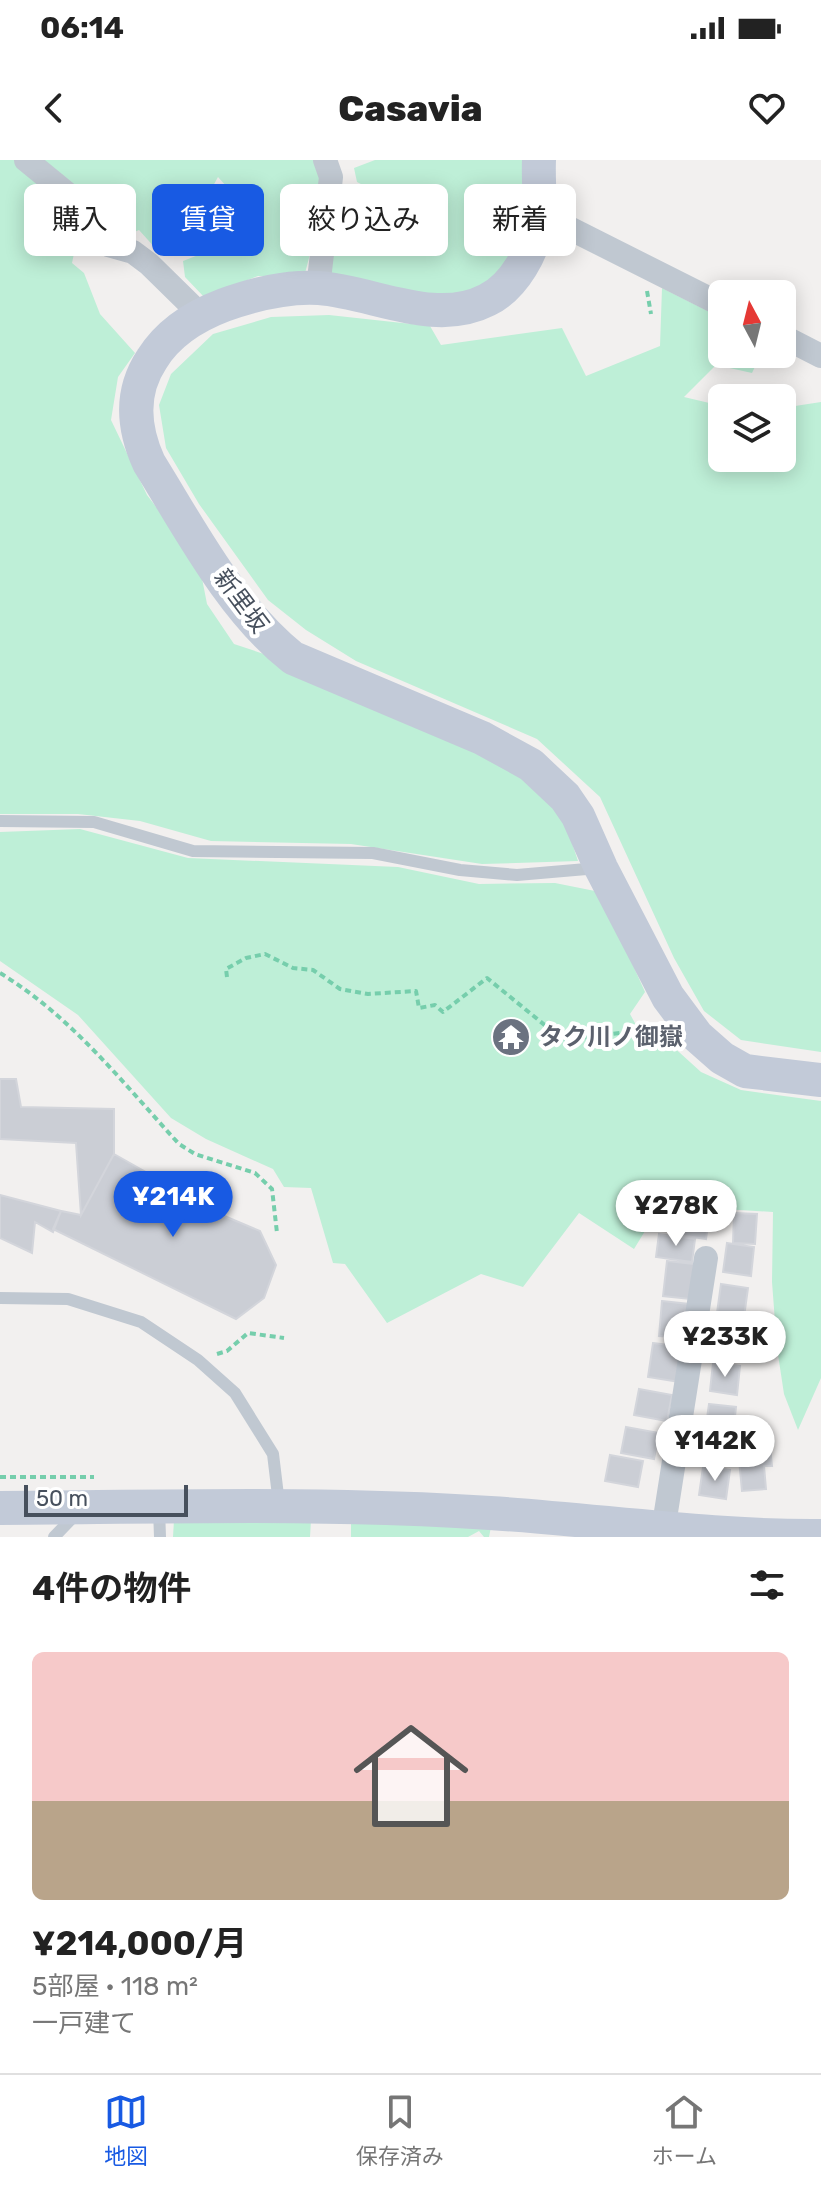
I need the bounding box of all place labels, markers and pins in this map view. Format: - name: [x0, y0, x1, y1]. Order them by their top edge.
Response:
- temple icon: タク川ノ御嶽: [490, 1016, 532, 1058]
- place label: タク川ノ御嶽: [539, 1023, 683, 1051]
- pin: ¥214K: [117, 1171, 229, 1239]
- pin: ¥278K: [620, 1180, 732, 1248]
- pin: ¥233K: [669, 1311, 781, 1379]
- pin: ¥142K: [659, 1415, 771, 1483]

